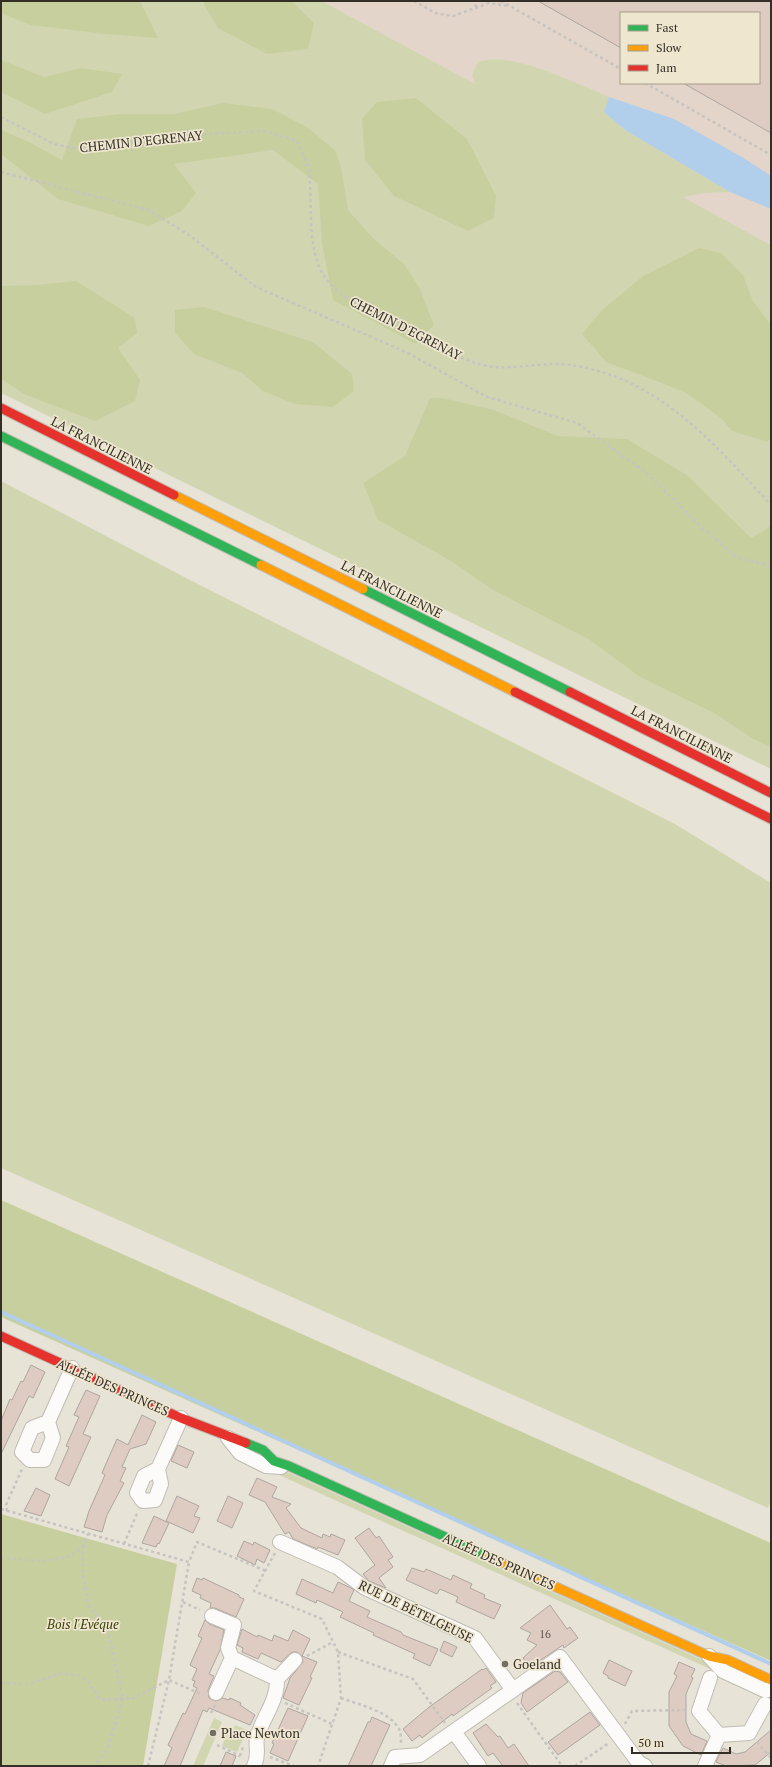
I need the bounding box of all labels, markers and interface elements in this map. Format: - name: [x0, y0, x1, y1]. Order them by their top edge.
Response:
- legend: [620, 12, 760, 84]
- text: Fast: [656, 20, 679, 35]
- text: Slow: [656, 40, 682, 55]
- text: Jam: [656, 60, 677, 75]
- street label: CHEMIN D'EGRENAY: [79, 126, 204, 156]
- street label: CHEMIN D'EGRENAY: [347, 292, 466, 364]
- street label: LA FRANCILIENNE: [48, 412, 156, 478]
- street label: LA FRANCILIENNE: [338, 556, 446, 622]
- street label: LA FRANCILIENNE: [628, 701, 736, 767]
- street label: ALLÉE DES PRINCES: [54, 1354, 172, 1420]
- street label: ALLÉE DES PRINCES: [440, 1528, 558, 1594]
- street label: RUE DE BÉTELGEUSE: [356, 1575, 476, 1647]
- park label: Bois l'Evéque: [46, 1615, 119, 1633]
- house number: 16: [539, 1627, 551, 1641]
- place label: Goeland: [513, 1655, 561, 1673]
- marker: Goeland: [500, 1659, 510, 1669]
- place label: Place Newton: [221, 1724, 300, 1742]
- marker: Place Newton: [208, 1728, 218, 1738]
- scale bar: [632, 1729, 730, 1755]
- text: 50 m: [638, 1735, 665, 1750]

